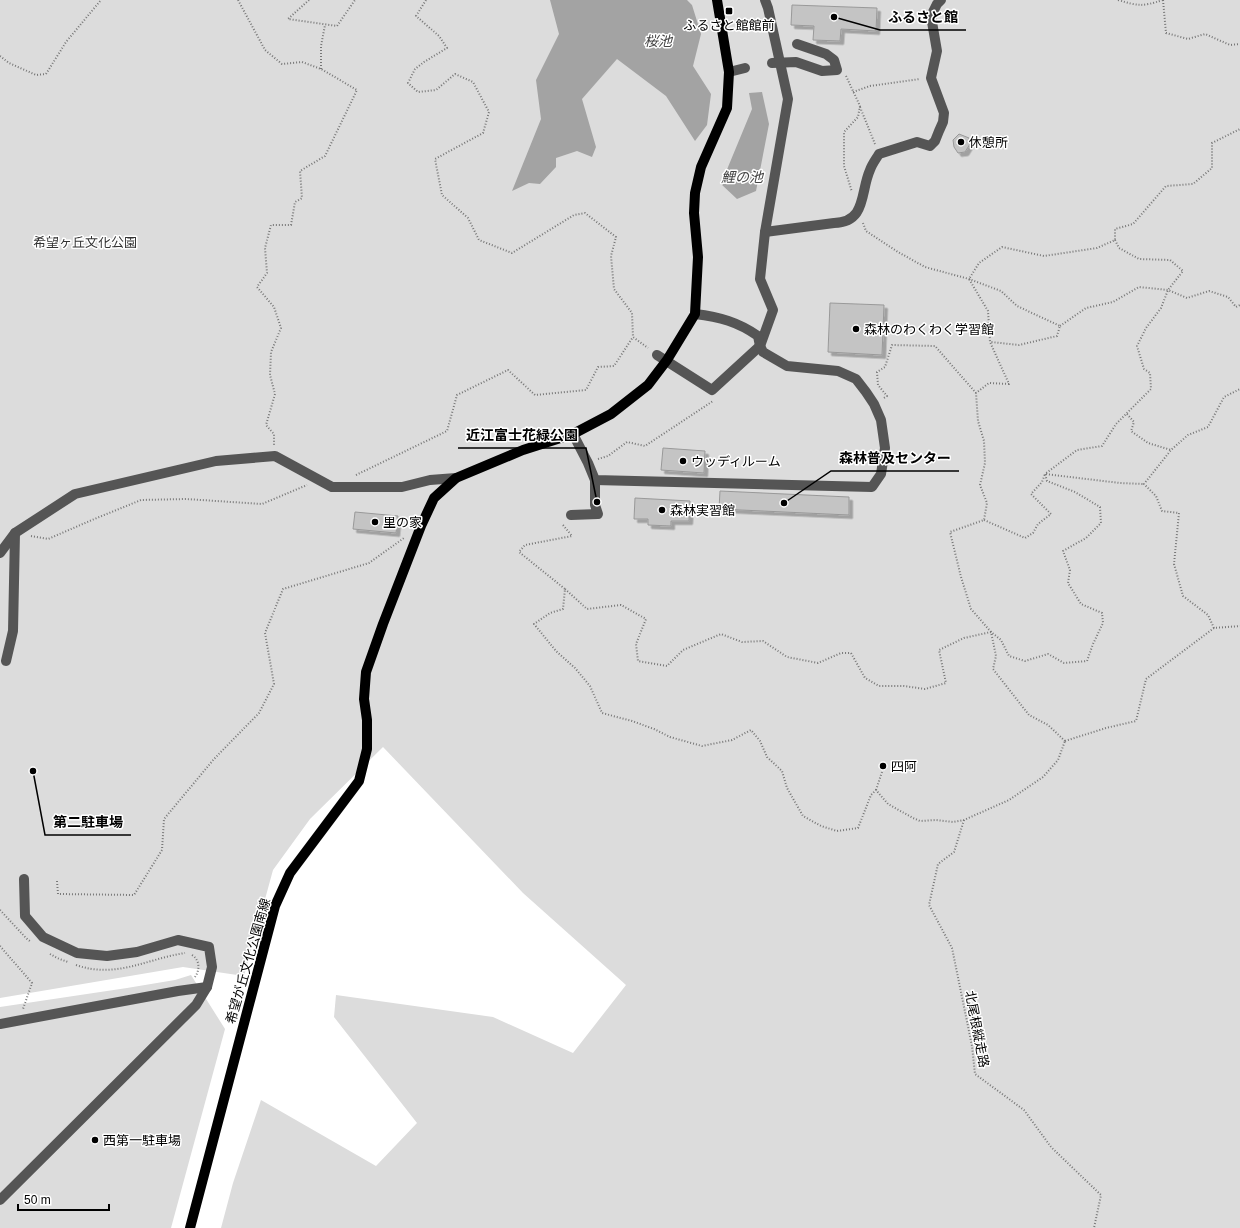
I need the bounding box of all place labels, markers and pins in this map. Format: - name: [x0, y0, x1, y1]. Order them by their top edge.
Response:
- callout: ふるさと館: [880, 4, 966, 30]
- marker: ふるさと館館前: [724, 6, 734, 16]
- place label: ふるさと館館前: [683, 18, 775, 33]
- place label: 休憩所: [969, 135, 1008, 150]
- marker: 休憩所: [956, 137, 966, 147]
- place label: 森林のわくわく学習館: [864, 322, 994, 337]
- marker: 森林のわくわく学習館: [851, 324, 861, 334]
- callout: 近江富士花緑公園: [458, 422, 586, 448]
- callout: 森林普及センター: [831, 445, 959, 471]
- place label: ウッディルーム: [691, 454, 781, 469]
- marker: ウッディルーム: [678, 456, 688, 466]
- place label: 森林実習館: [670, 503, 735, 518]
- marker: 森林実習館: [657, 505, 667, 515]
- place label: 里の家: [383, 515, 422, 530]
- marker: 里の家: [370, 517, 380, 527]
- place label: 四阿: [891, 759, 917, 774]
- marker: 四阿: [878, 761, 888, 771]
- callout: 第二駐車場: [45, 809, 131, 835]
- place label: 西第一駐車場: [103, 1133, 181, 1148]
- marker: 西第一駐車場: [90, 1135, 100, 1145]

